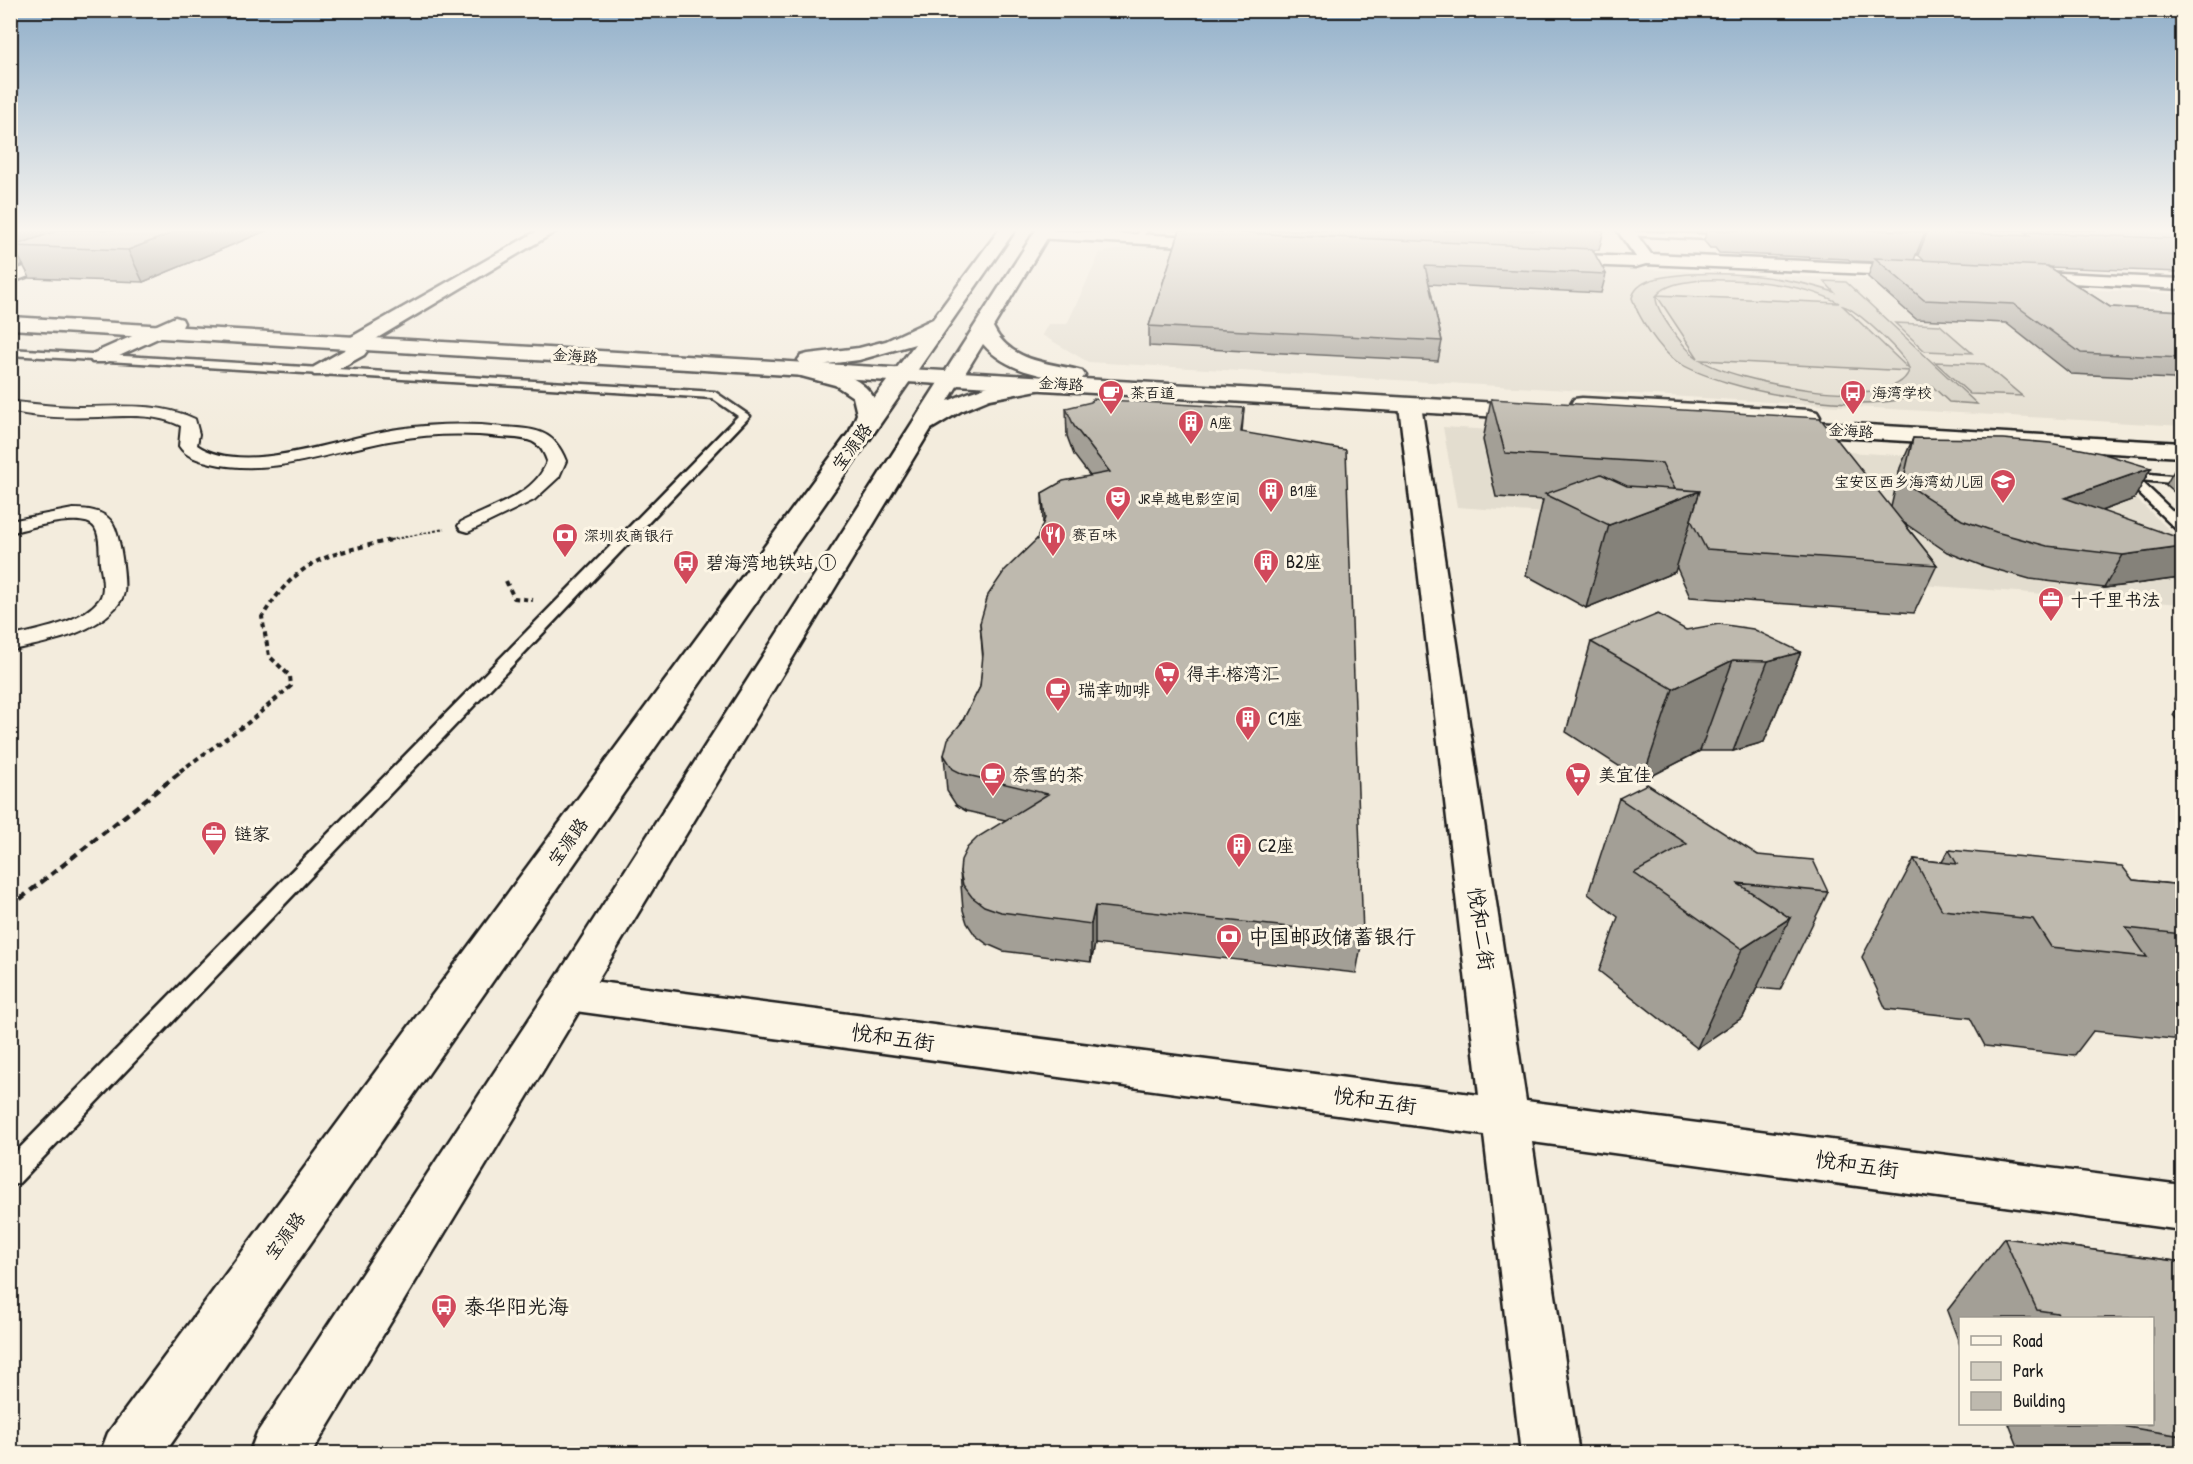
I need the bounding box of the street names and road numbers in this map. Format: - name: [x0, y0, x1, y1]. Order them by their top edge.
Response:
- street label: 金海路: [552, 344, 598, 367]
- street label: 金海路: [1038, 372, 1084, 395]
- street label: 宝源路: [826, 418, 878, 476]
- street label: 金海路: [1828, 419, 1874, 442]
- street label: 宝源路: [542, 813, 594, 871]
- street label: 悦和二街: [1461, 885, 1502, 973]
- street label: 悦和五街: [849, 1017, 937, 1058]
- street label: 悦和五街: [1331, 1080, 1419, 1121]
- street label: 悦和五街: [1813, 1144, 1901, 1185]
- street label: 宝源路: [259, 1207, 311, 1265]

